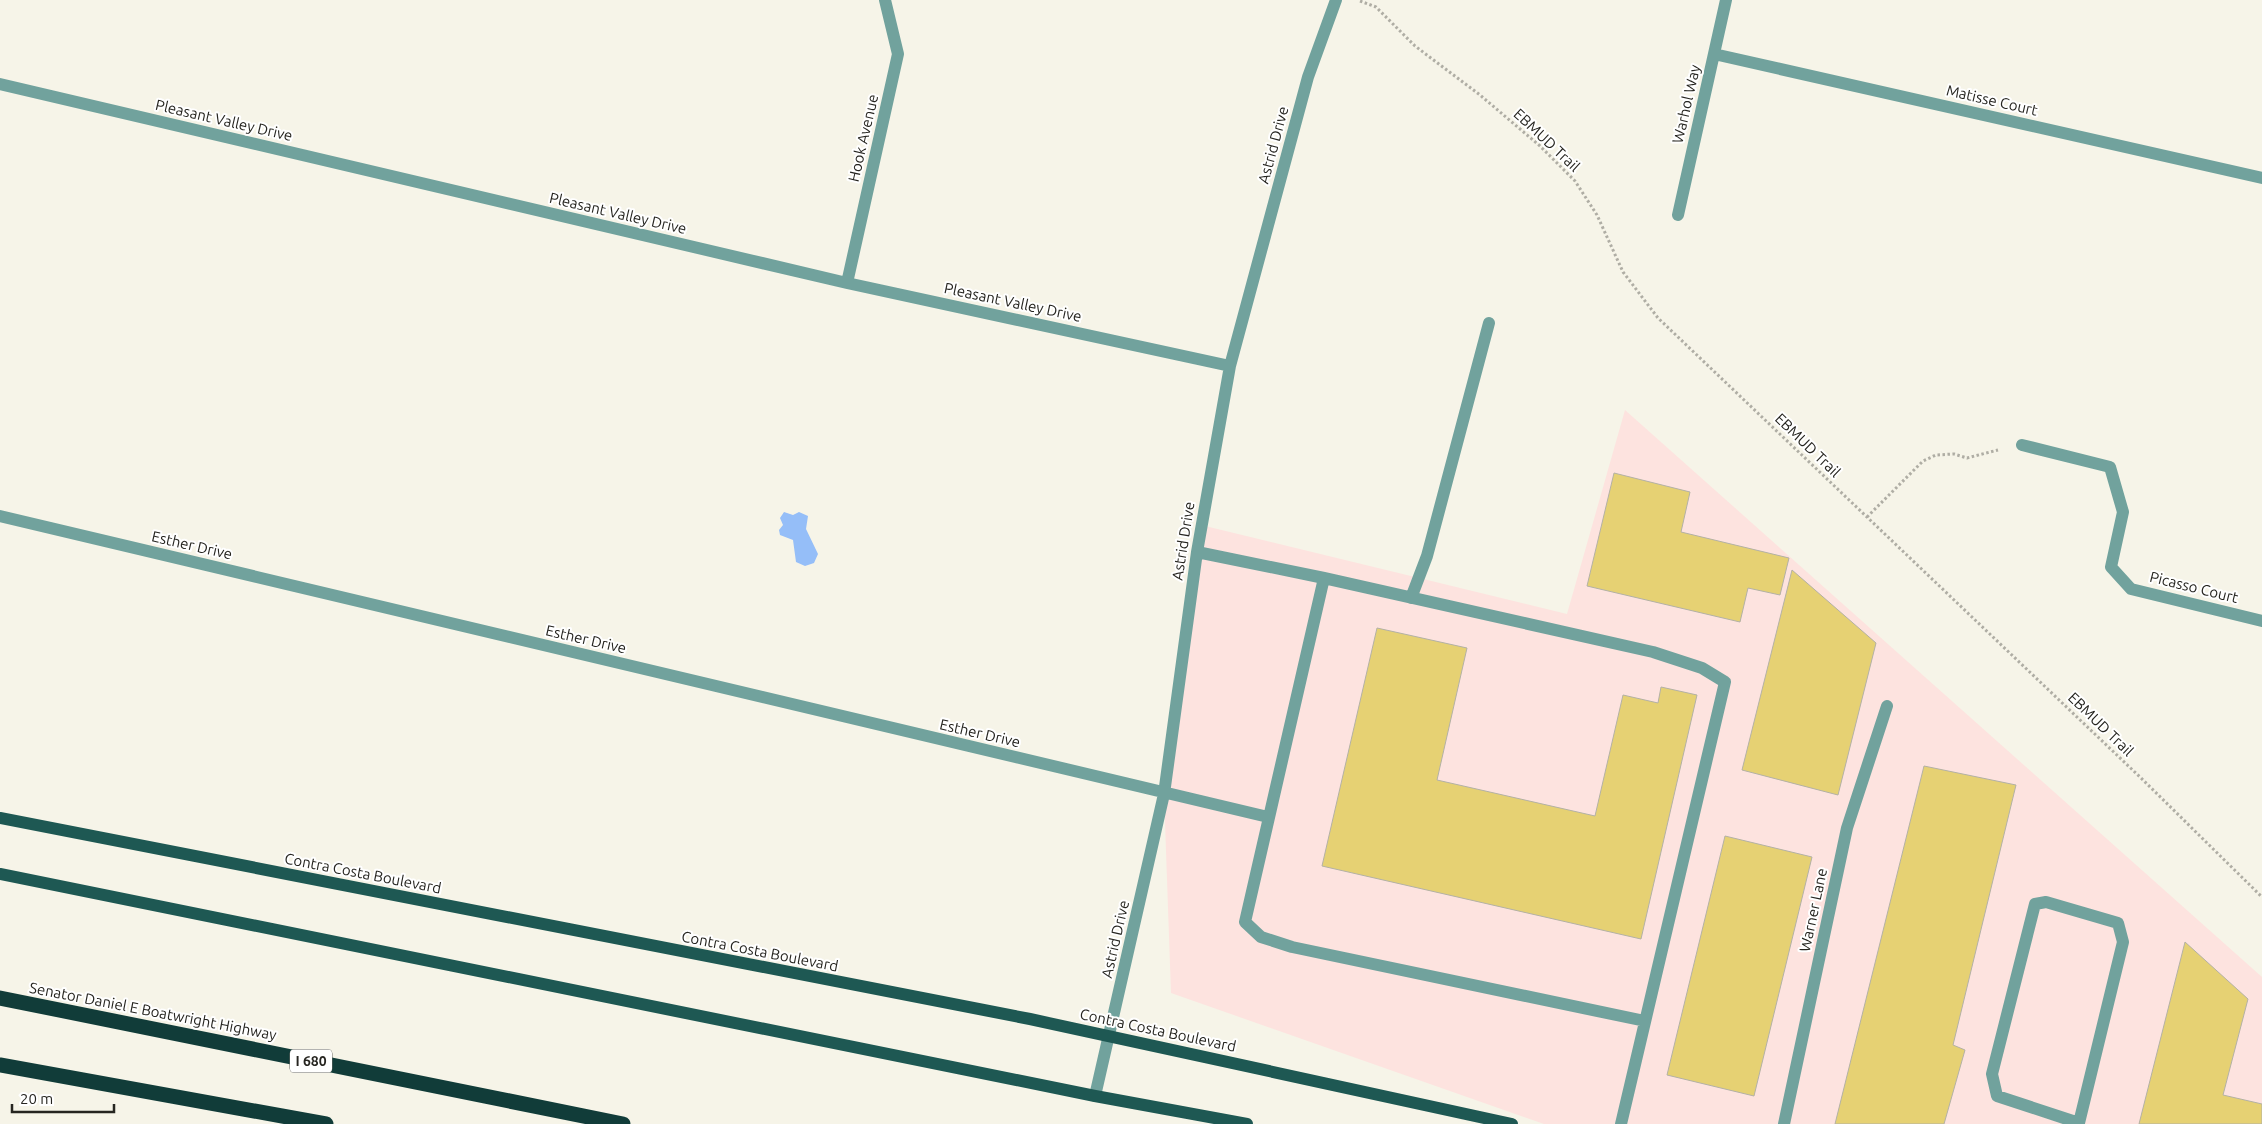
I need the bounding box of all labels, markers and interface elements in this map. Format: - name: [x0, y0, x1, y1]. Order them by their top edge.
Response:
- street label: Warhol Way: [1669, 63, 1703, 145]
- street label: Matisse Court: [1945, 81, 2039, 119]
- street label: Hook Avenue: [845, 92, 881, 184]
- street label: Pleasant Valley Drive: [154, 96, 294, 144]
- street label: Astrid Drive: [1255, 104, 1291, 186]
- street label: EBMUD Trail: [1510, 105, 1584, 175]
- street label: Pleasant Valley Drive: [548, 189, 688, 237]
- street label: Pleasant Valley Drive: [943, 279, 1083, 325]
- street label: EBMUD Trail: [1772, 410, 1844, 480]
- street label: Astrid Drive: [1168, 500, 1198, 582]
- street label: Esther Drive: [150, 527, 234, 563]
- street label: Picasso Court: [2148, 568, 2240, 606]
- street label: Esther Drive: [544, 621, 628, 657]
- street label: EBMUD Trail: [2065, 689, 2137, 759]
- street label: Esther Drive: [938, 715, 1022, 751]
- street label: Contra Costa Boulevard: [283, 849, 443, 897]
- street label: Warner Lane: [1796, 867, 1830, 953]
- street label: Astrid Drive: [1098, 898, 1132, 980]
- street label: Contra Costa Boulevard: [680, 927, 840, 975]
- street label: Senator Daniel E Boatwright Highway: [28, 979, 278, 1043]
- street label: Contra Costa Boulevard: [1078, 1005, 1238, 1055]
- road number: I 680: [290, 1050, 332, 1072]
- scale bar: [12, 1082, 115, 1114]
- text: 20 m: [20, 1090, 53, 1107]

